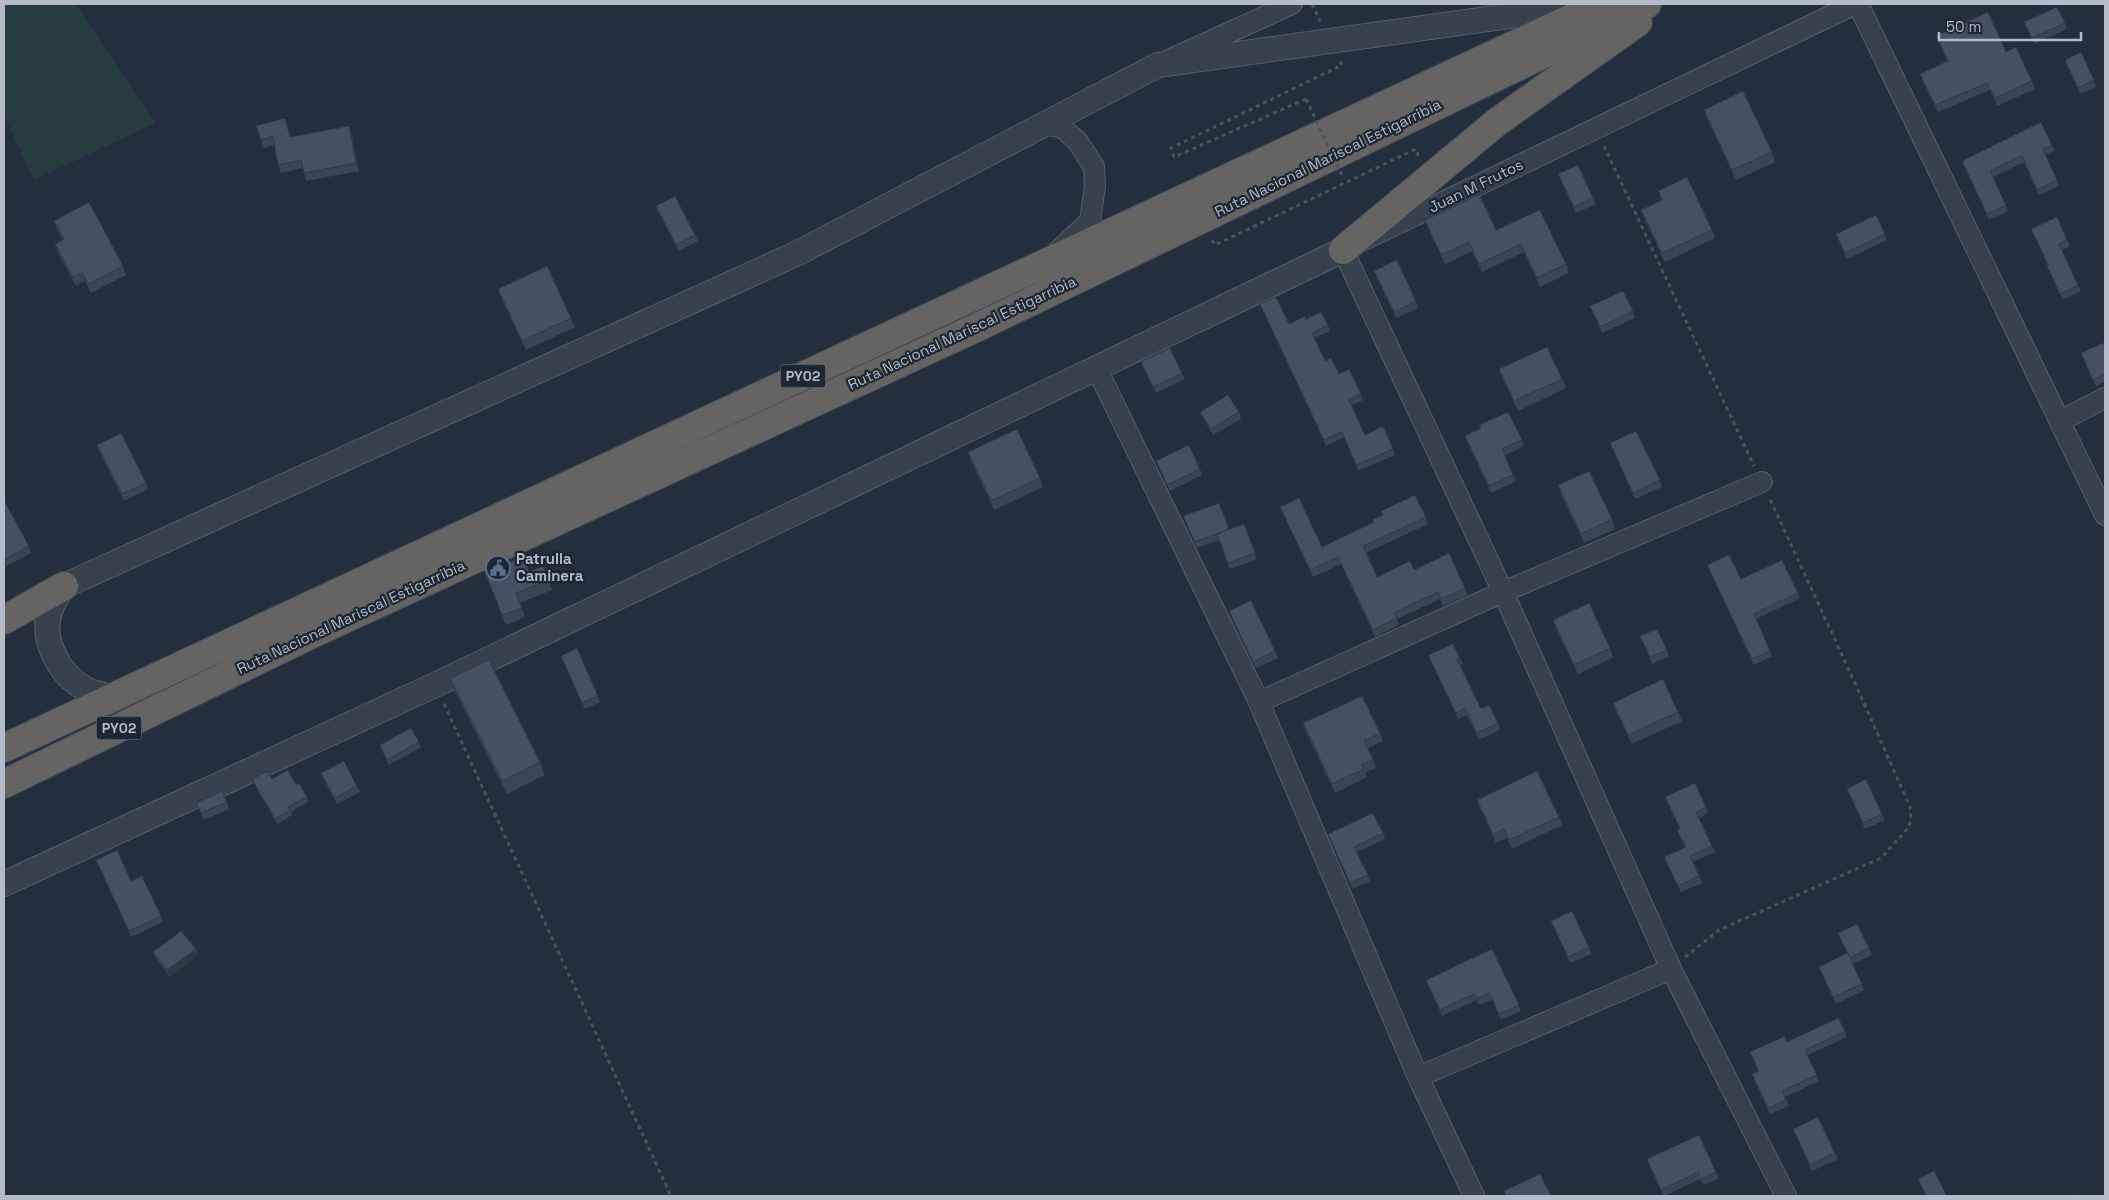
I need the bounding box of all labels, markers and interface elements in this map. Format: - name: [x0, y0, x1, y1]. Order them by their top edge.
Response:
- scale bar: [1939, 10, 2082, 42]
- text: 50 m: [1946, 17, 1981, 36]
- street label: Ruta Nacional Mariscal Estigarribia: [1211, 94, 1444, 221]
- street label: Juan M Frutos: [1425, 154, 1526, 217]
- street label: Ruta Nacional Mariscal Estigarribia: [845, 271, 1079, 394]
- road number: PY02: [780, 364, 826, 388]
- place label: Patrulla Caminera: [516, 549, 584, 585]
- street label: Ruta Nacional Mariscal Estigarribia: [234, 555, 468, 678]
- public building icon: Patrulla Caminera: [485, 555, 511, 581]
- road number: PY02: [96, 716, 142, 740]

